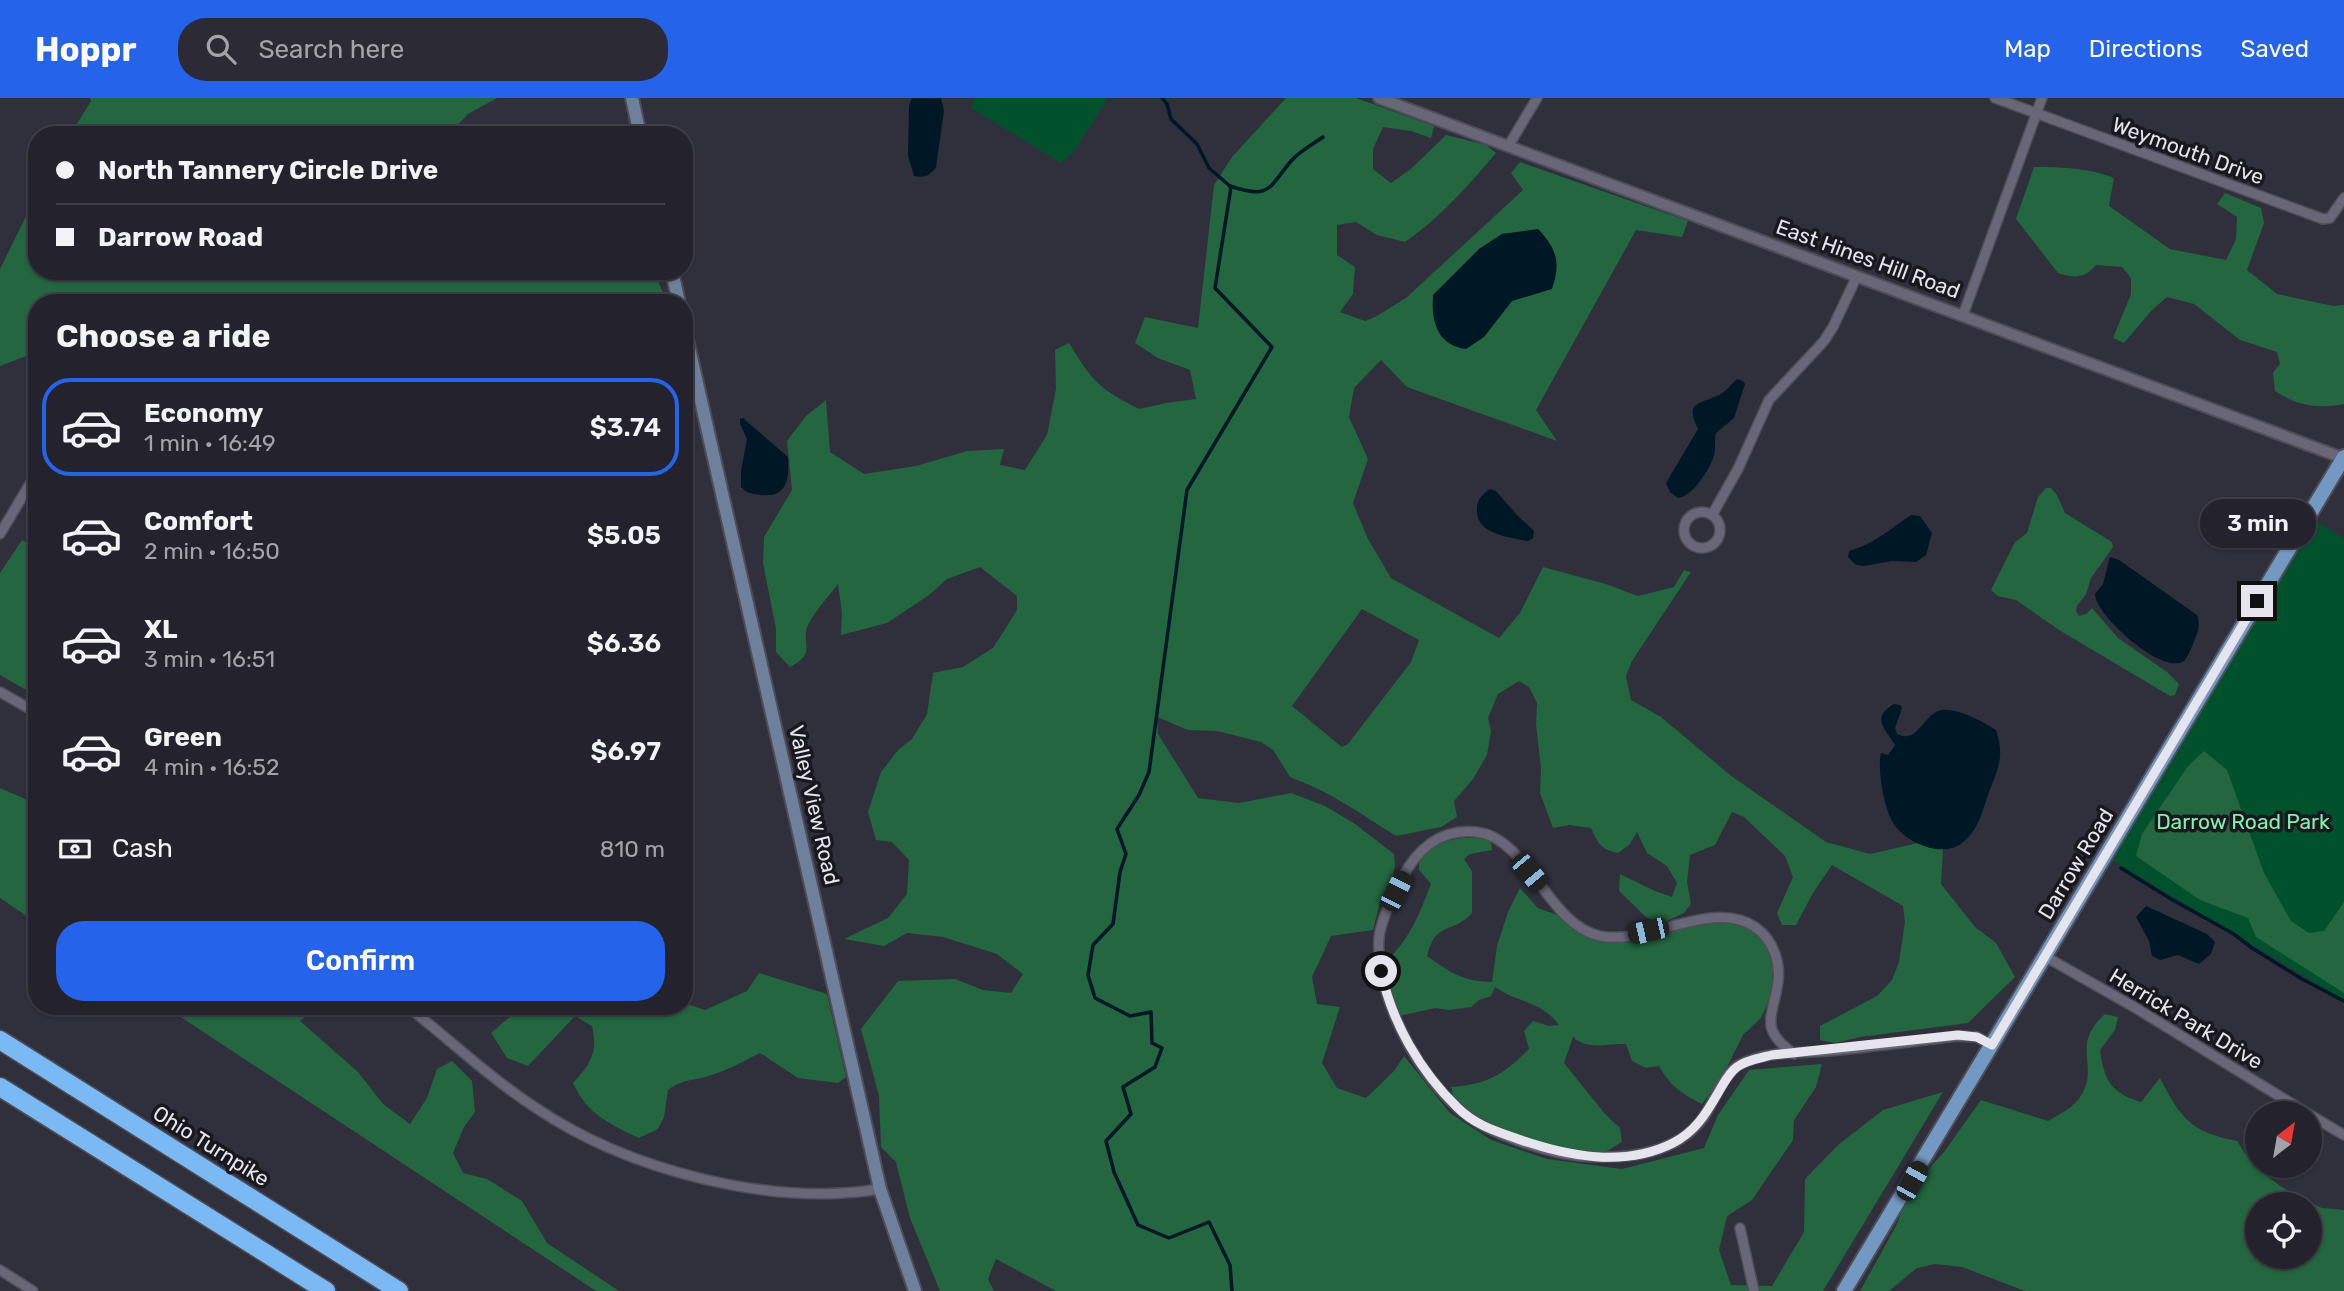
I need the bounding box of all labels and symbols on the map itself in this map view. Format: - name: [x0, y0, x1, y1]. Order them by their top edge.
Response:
- street label: Weymouth Drive: [2109, 112, 2267, 190]
- street label: East Hines Hill Road: [1773, 214, 1964, 303]
- callout: 3 min: [2199, 500, 2315, 548]
- route end: [2241, 585, 2273, 617]
- street label: Valley View Road: [784, 723, 845, 887]
- street label: Darrow Road: [2033, 804, 2118, 924]
- park label: Darrow Road Park: [2156, 809, 2330, 834]
- car: [1508, 849, 1551, 895]
- car: [1378, 868, 1415, 914]
- car: [1626, 916, 1671, 946]
- route start: [1365, 955, 1397, 987]
- street label: Herrick Park Drive: [2105, 963, 2267, 1074]
- street label: Ohio Turnpike: [149, 1100, 274, 1191]
- north arrow: [2245, 1101, 2322, 1178]
- car: [1893, 1158, 1932, 1204]

